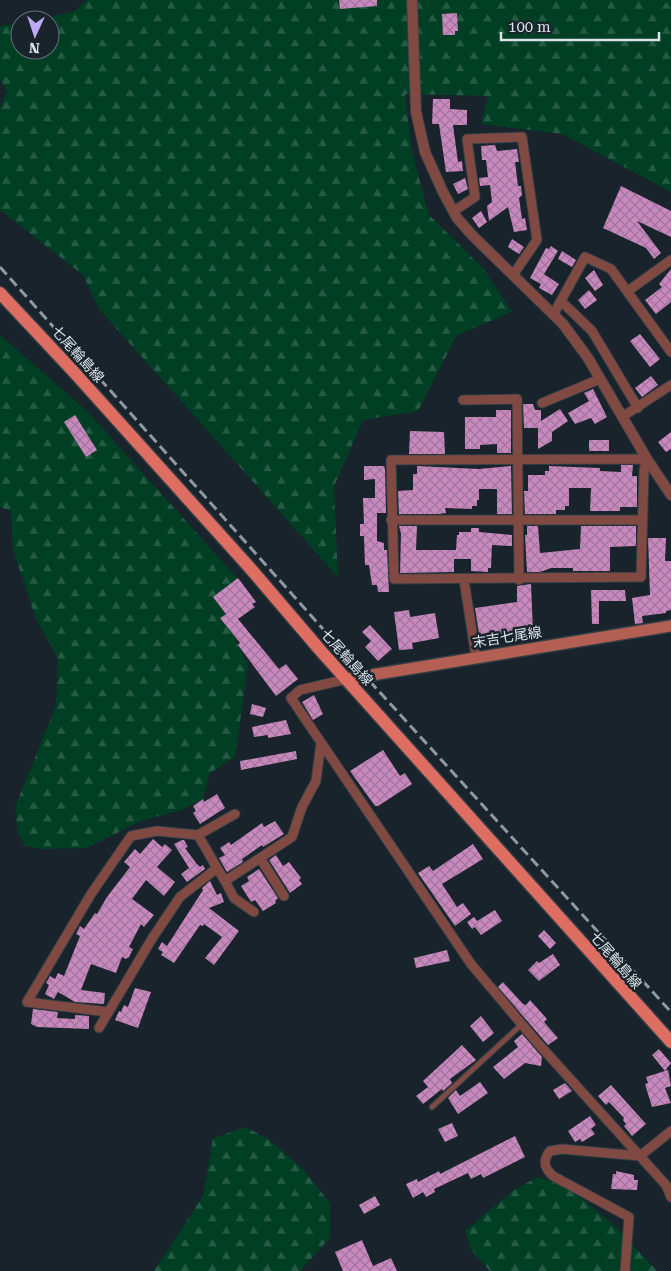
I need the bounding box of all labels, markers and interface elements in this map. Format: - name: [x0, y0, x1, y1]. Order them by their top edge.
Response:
- north arrow: [10, 10, 60, 60]
- scale bar: [501, 10, 658, 42]
- text: 100 m: [508, 18, 551, 36]
- text: N: [28, 40, 40, 56]
- street label: 七尾輪島線: [49, 323, 107, 385]
- street label: 末吉七尾線: [471, 624, 543, 650]
- street label: 七尾輪島線: [318, 626, 376, 688]
- street label: 七尾輪島線: [587, 928, 645, 992]

